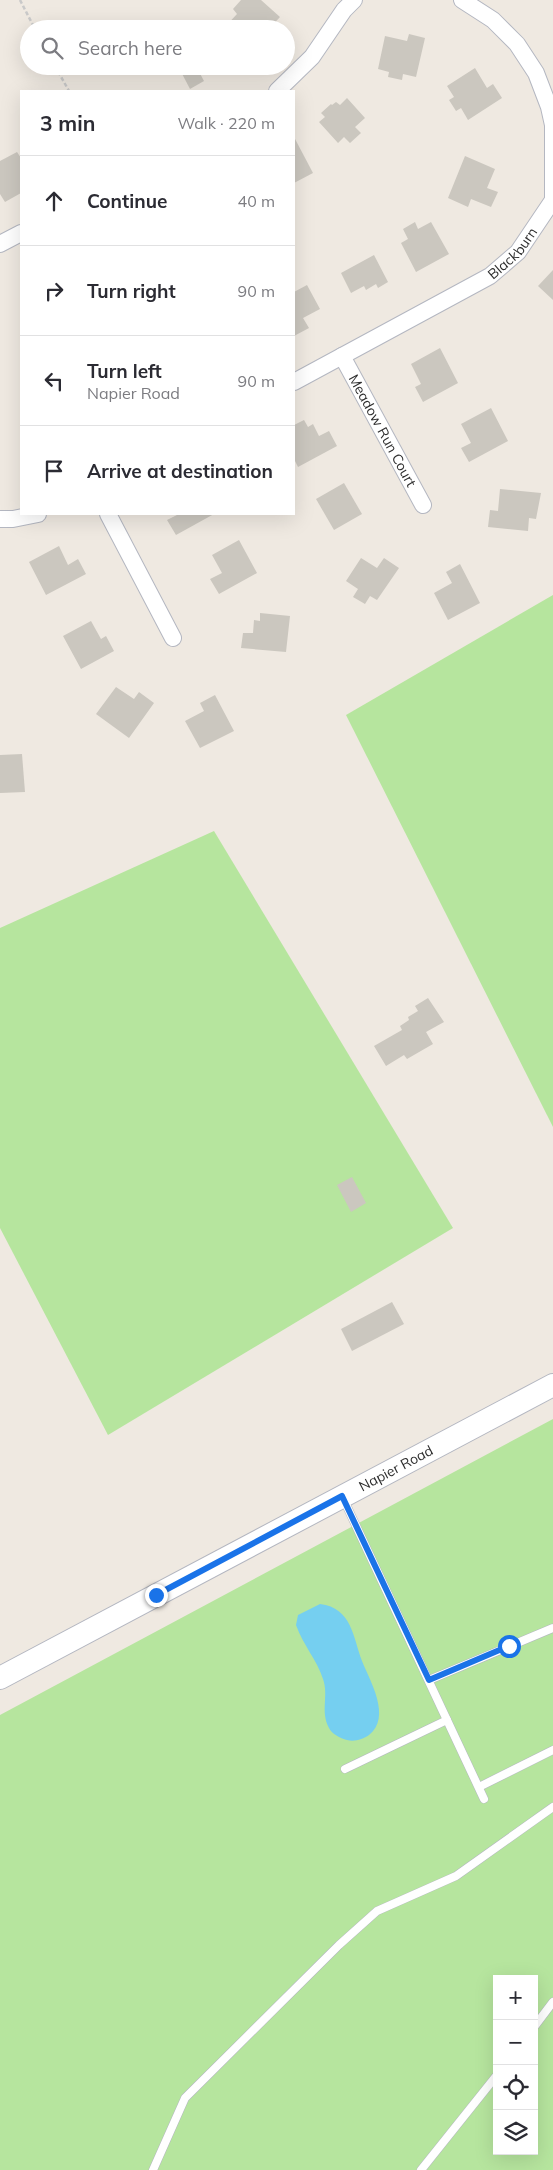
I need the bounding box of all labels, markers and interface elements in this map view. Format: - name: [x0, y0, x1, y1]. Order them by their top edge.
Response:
- search box: [20, 20, 295, 75]
- icon: search: [38, 34, 66, 62]
- text: Search here: [78, 36, 182, 60]
- text: 3 min: [40, 110, 95, 136]
- text: Walk · 220 m: [177, 113, 275, 133]
- icon: ahead: [40, 187, 68, 215]
- text: Continue: [87, 189, 167, 213]
- text: 40 m: [238, 191, 275, 211]
- street label: Blackburn: [484, 224, 541, 283]
- icon: right: [40, 277, 68, 305]
- text: Turn right: [87, 279, 176, 303]
- text: 90 m: [238, 281, 275, 301]
- text: Turn left: [87, 359, 162, 383]
- icon: left: [40, 367, 68, 395]
- text: 90 m: [238, 371, 275, 391]
- street label: Meadow Run Court: [345, 371, 420, 490]
- text: Napier Road: [87, 383, 180, 403]
- icon: arrive: [40, 457, 68, 485]
- text: Arrive at destination: [87, 459, 273, 483]
- street label: Napier Road: [356, 1441, 436, 1495]
- route end: [145, 1584, 168, 1607]
- route start: [498, 1635, 521, 1658]
- map controls: [493, 1975, 538, 2155]
- button: +: [493, 1975, 538, 2020]
- button: −: [493, 2020, 538, 2065]
- button: locate: [493, 2065, 538, 2110]
- button: layers: [493, 2110, 538, 2155]

